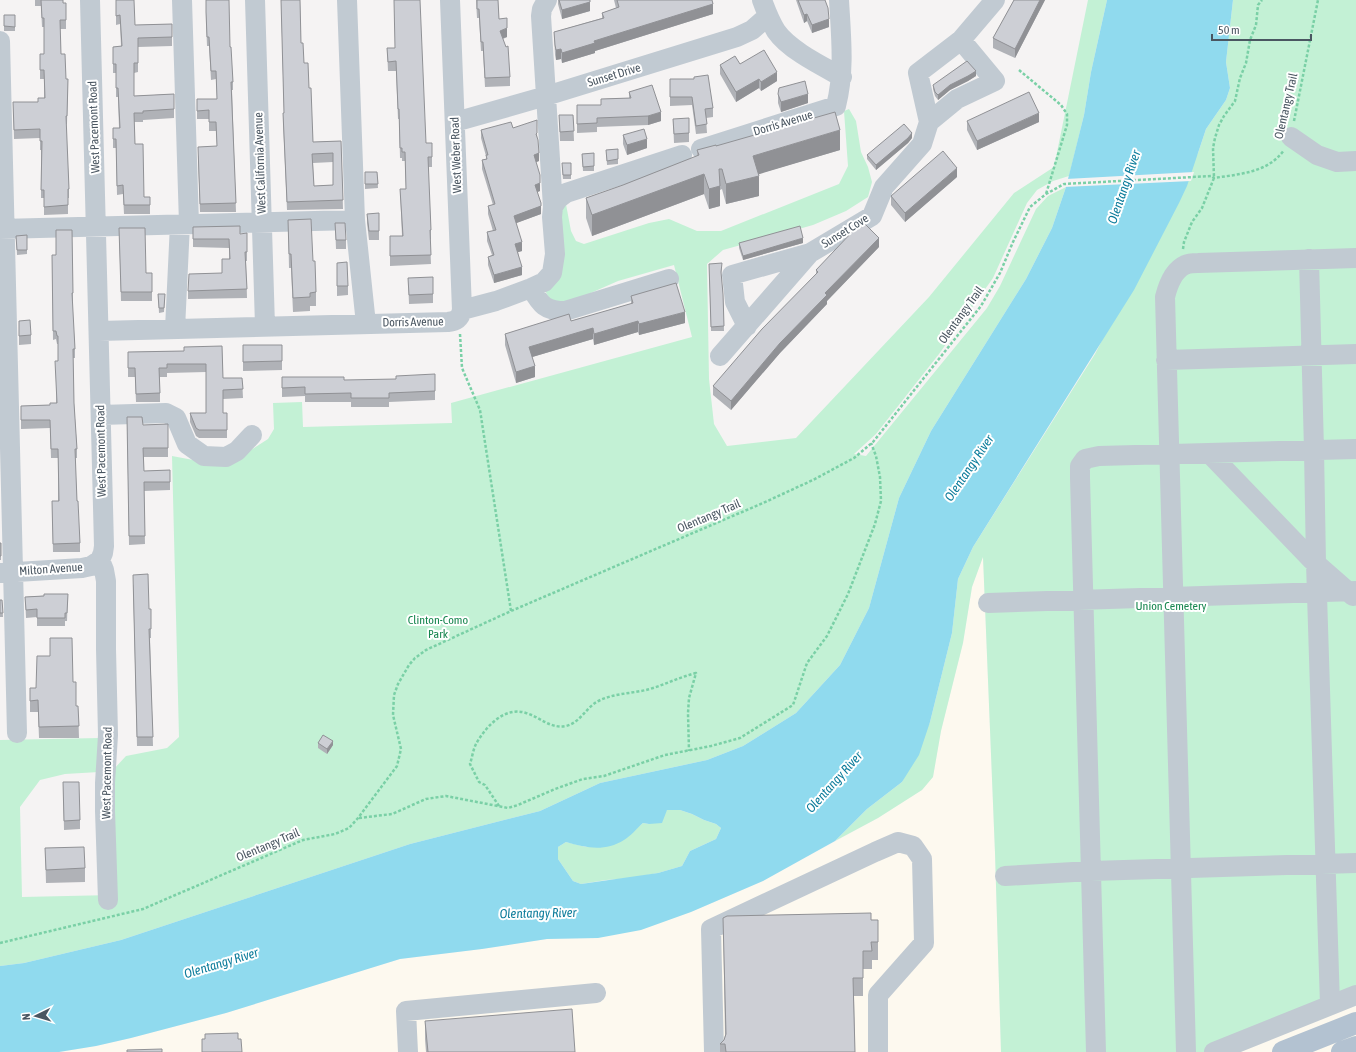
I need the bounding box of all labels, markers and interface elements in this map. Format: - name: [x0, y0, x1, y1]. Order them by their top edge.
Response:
- scale bar: [1212, 16, 1311, 42]
- text: 50 m: [1218, 23, 1240, 37]
- street label: Sunset Drive: [586, 60, 642, 90]
- street label: Olentangy Trail: [1272, 71, 1301, 140]
- street label: West Pacemont Road: [85, 81, 103, 173]
- street label: Dorris Avenue: [752, 107, 814, 139]
- street label: West California Avenue: [251, 112, 269, 214]
- street label: West Weber Road: [448, 117, 464, 193]
- water label: Olentangy River: [1104, 147, 1144, 226]
- street label: Sunset Cove: [819, 211, 871, 251]
- street label: Olentangy Trail: [936, 283, 987, 346]
- street label: Dorris Avenue: [382, 314, 444, 330]
- street label: West Pacemont Road: [93, 405, 109, 497]
- water label: Olentangy River: [941, 431, 997, 504]
- street label: Olentangy Trail: [675, 496, 743, 536]
- street label: Milton Avenue: [19, 560, 83, 578]
- park label: Union Cemetery: [1136, 599, 1207, 613]
- park label: Clinton-Como Park: [408, 613, 468, 641]
- street label: West Pacemont Road: [99, 727, 115, 819]
- water label: Olentangy River: [803, 748, 866, 816]
- street label: Olentangy Trail: [234, 825, 302, 865]
- water label: Olentangy River: [500, 905, 578, 921]
- water label: Olentangy River: [182, 944, 261, 981]
- north arrow: [16, 996, 56, 1036]
- text: N: [20, 1013, 32, 1021]

